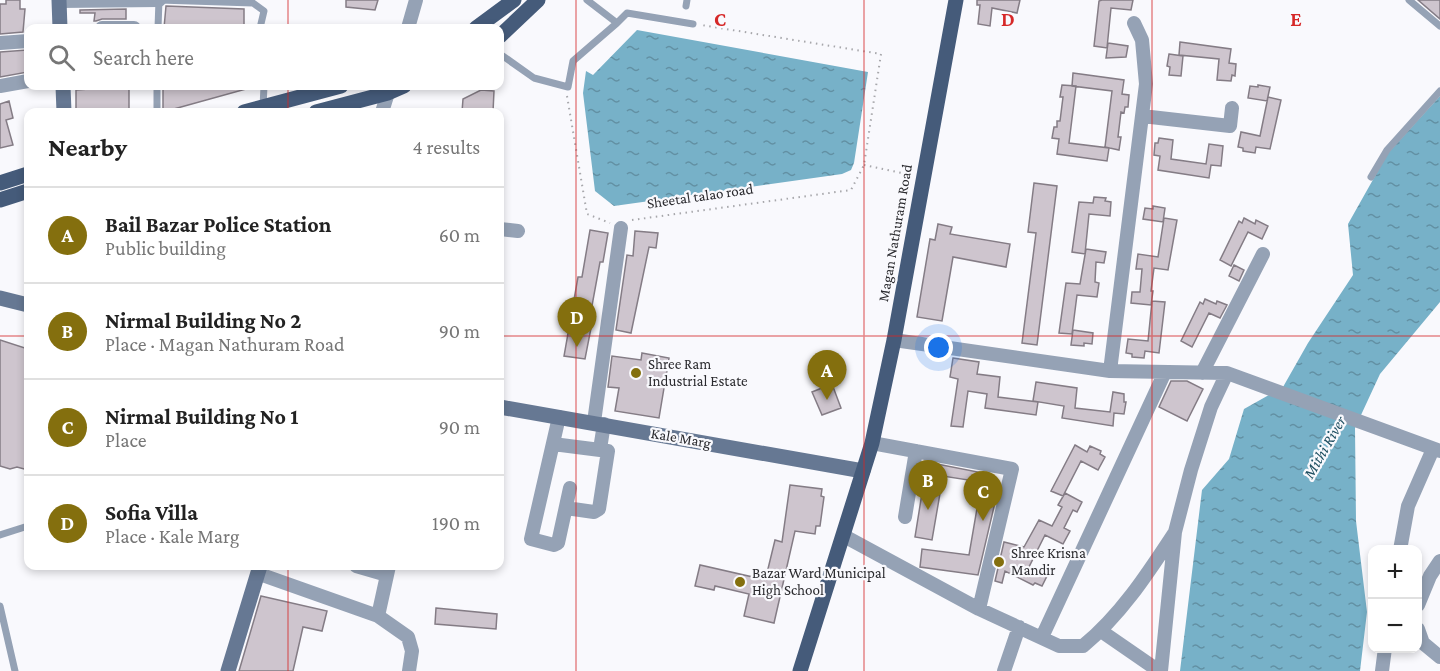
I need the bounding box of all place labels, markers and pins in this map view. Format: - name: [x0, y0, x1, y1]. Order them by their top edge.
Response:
- pin: D: [558, 298, 596, 347]
- pin: A: [808, 350, 846, 400]
- place label: Shree Ram Industrial Estate: [648, 356, 748, 389]
- marker: Shree Ram Industrial Estate: [629, 366, 643, 380]
- pin: B: [908, 460, 948, 510]
- pin: C: [964, 472, 1002, 521]
- place label: Shree Krisna Mandir: [1011, 545, 1086, 578]
- marker: Shree Krisna Mandir: [992, 555, 1006, 569]
- place label: Bazar Ward Municipal High School: [752, 565, 886, 599]
- marker: Bazar Ward Municipal High School: [733, 575, 747, 589]

